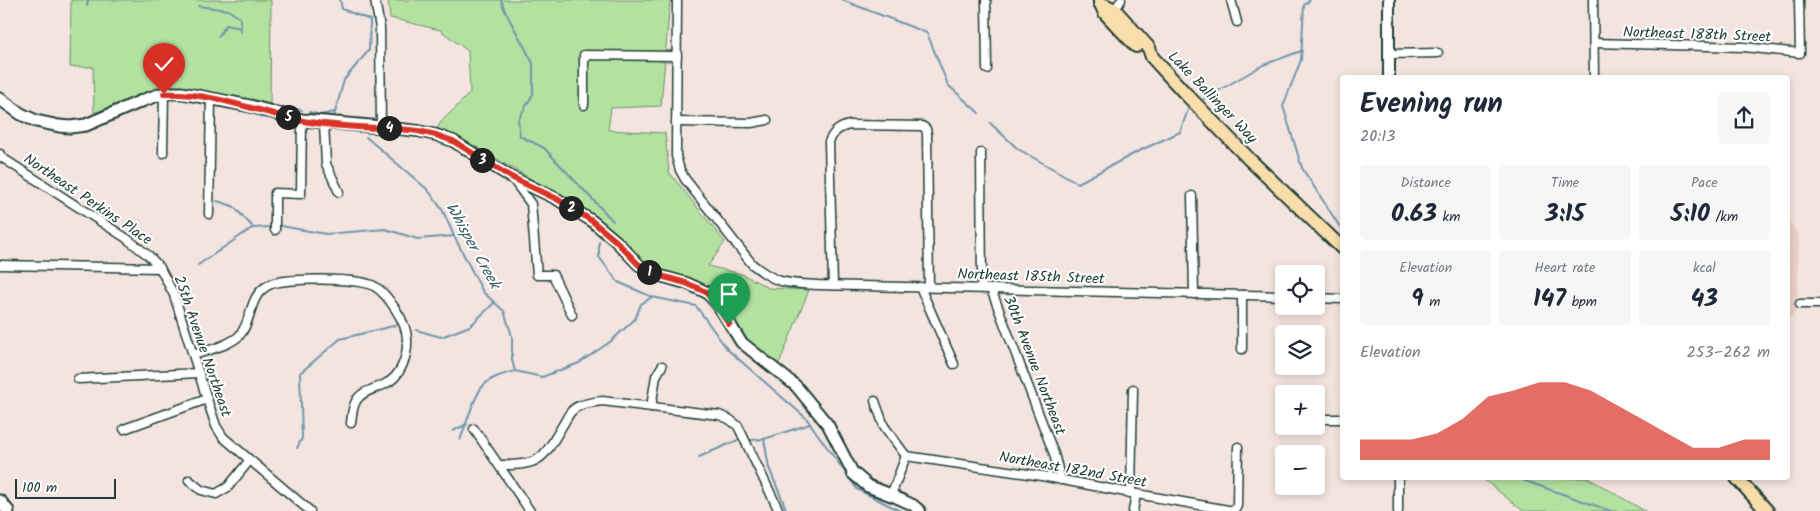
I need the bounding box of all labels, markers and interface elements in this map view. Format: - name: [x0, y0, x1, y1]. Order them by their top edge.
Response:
- street label: Northeast 188th Street: [1622, 20, 1772, 50]
- pin: [143, 43, 185, 94]
- street label: Lake Ballinger Way: [1162, 46, 1264, 150]
- icon: check: [150, 50, 178, 78]
- text: Evening run: [1360, 82, 1503, 127]
- button: share: [1718, 92, 1770, 144]
- pin: 5: [276, 104, 300, 130]
- text: 5: [285, 106, 292, 128]
- pin: 4: [376, 116, 402, 140]
- text: 4: [386, 117, 393, 139]
- text: 20:13: [1360, 124, 1395, 149]
- street label: Northeast Perkins Place: [18, 148, 157, 252]
- pin: 3: [470, 148, 494, 172]
- text: 3: [479, 149, 486, 171]
- text: Distance: [1401, 172, 1451, 194]
- text: Time: [1551, 172, 1579, 194]
- text: Pace: [1691, 172, 1718, 194]
- text: 0.63: [1391, 194, 1437, 234]
- text: 3:15: [1545, 194, 1585, 234]
- text: 5:10: [1671, 194, 1710, 234]
- pin: 2: [558, 196, 584, 220]
- text: 2: [567, 197, 576, 219]
- water label: Whisper Creek: [439, 198, 508, 296]
- text: km: [1437, 206, 1460, 228]
- text: /km: [1710, 206, 1738, 228]
- text: Elevation: [1399, 257, 1452, 279]
- text: Heart rate: [1535, 257, 1595, 279]
- text: kcal: [1693, 257, 1716, 279]
- pin: 1: [636, 260, 662, 284]
- text: 1: [647, 261, 652, 283]
- street label: Northeast 185th Street: [957, 262, 1105, 292]
- map controls: [1275, 265, 1325, 495]
- button: locate: [1275, 265, 1325, 315]
- street label: 25th Avenue Northeast: [167, 272, 238, 421]
- pin: [708, 273, 750, 324]
- text: 9: [1411, 279, 1424, 319]
- text: 147: [1533, 279, 1566, 319]
- text: 43: [1691, 279, 1718, 319]
- icon: arrive: [715, 280, 743, 308]
- text: m: [1424, 291, 1440, 313]
- text: bpm: [1566, 291, 1597, 313]
- street label: 30th Avenue Northeast: [996, 292, 1072, 439]
- button: layers: [1275, 325, 1325, 375]
- text: Elevation: [1360, 340, 1421, 365]
- text: 253–262 m: [1687, 340, 1770, 365]
- button: +: [1275, 385, 1325, 435]
- street label: Northeast 182nd Street: [997, 445, 1149, 495]
- button: −: [1275, 445, 1325, 495]
- scale bar: [15, 476, 116, 499]
- text: 100 m: [22, 477, 57, 499]

